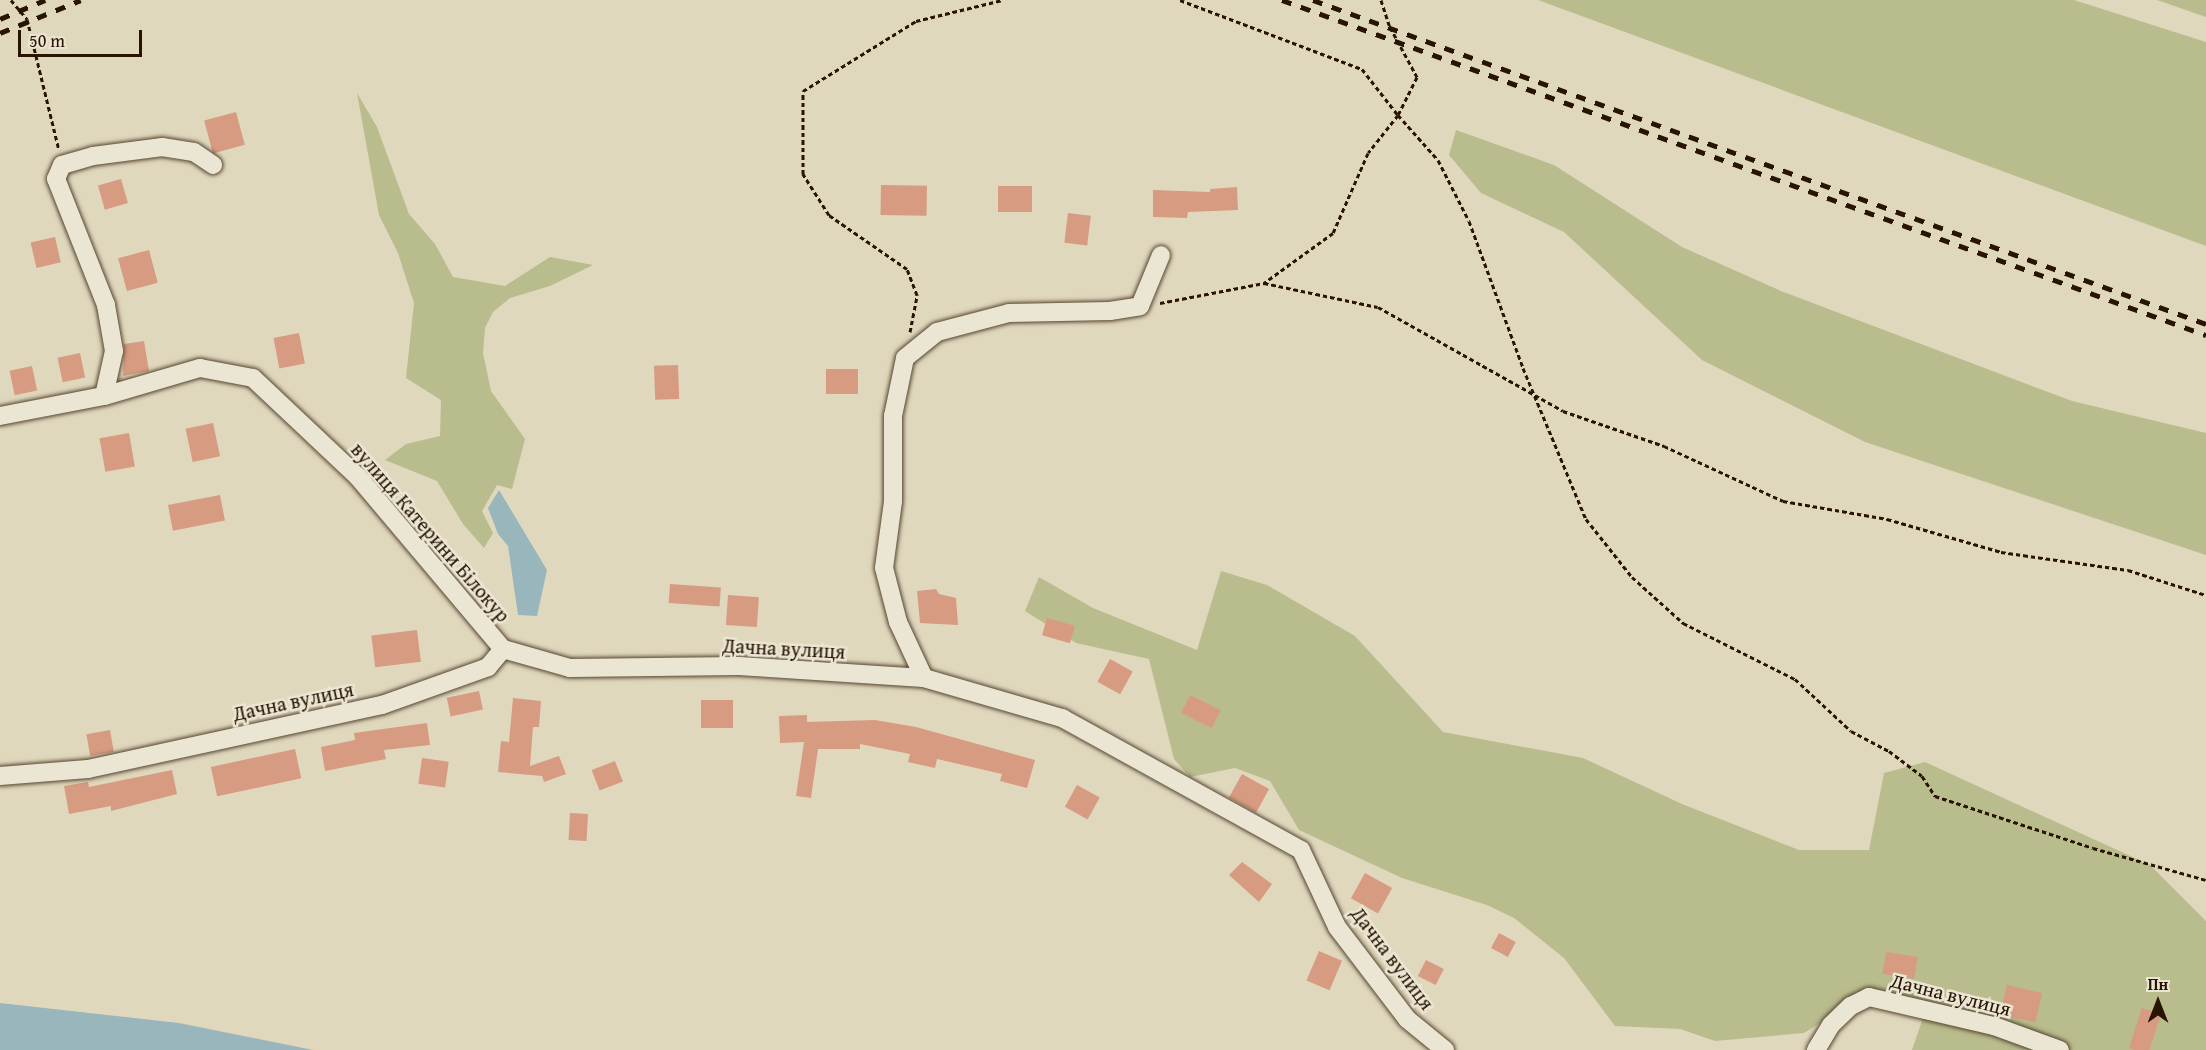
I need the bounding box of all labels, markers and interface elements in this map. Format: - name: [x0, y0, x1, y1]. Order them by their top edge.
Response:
- scale bar: [21, 18, 146, 56]
- text: 50 m: [29, 27, 65, 54]
- street label: вулиця Катерини Білокур: [347, 437, 515, 627]
- street label: Дачна вулиця: [722, 633, 846, 663]
- street label: Дачна вулиця: [230, 676, 356, 726]
- street label: Дачна вулиця: [1346, 902, 1440, 1014]
- street label: Дачна вулиця: [1888, 967, 2014, 1021]
- north arrow: [2128, 972, 2188, 1032]
- text: Пн: [2148, 972, 2168, 996]

